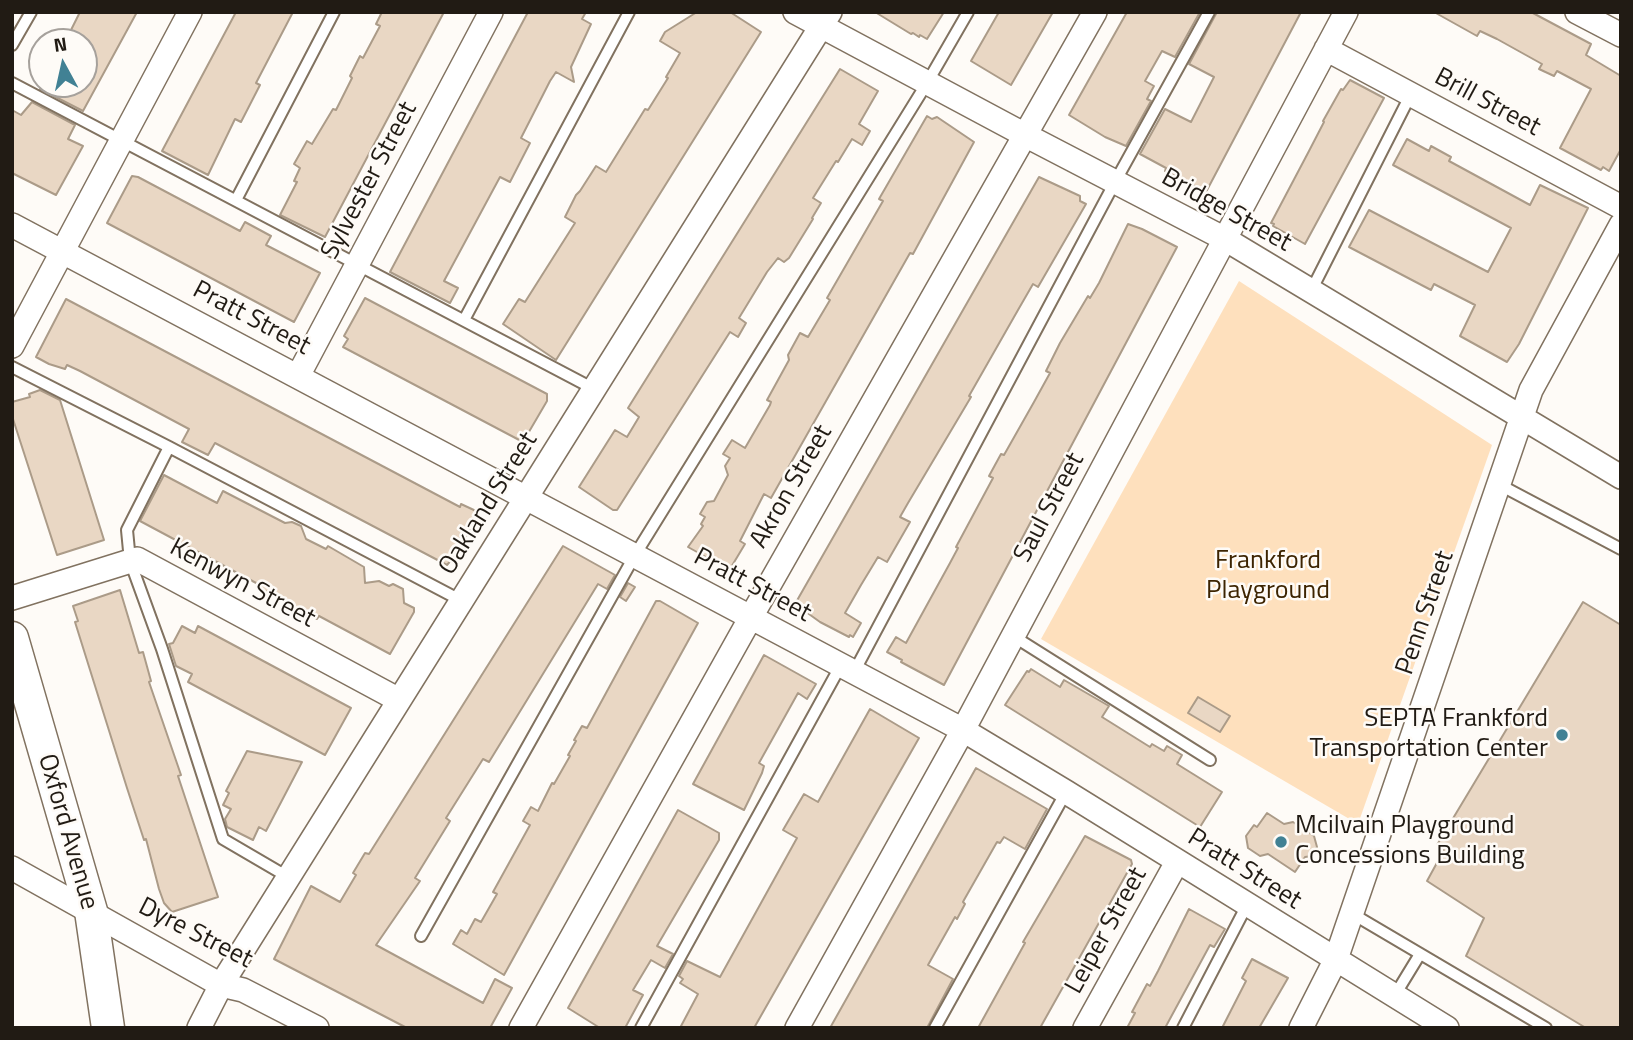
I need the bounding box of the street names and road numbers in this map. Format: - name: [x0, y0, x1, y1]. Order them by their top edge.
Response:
- street label: Brill Street: [1429, 62, 1545, 144]
- street label: Sylvester Street: [315, 97, 425, 265]
- street label: Bridge Street: [1156, 163, 1296, 259]
- street label: Pratt Street: [187, 275, 315, 363]
- street label: Akron Street: [744, 420, 840, 554]
- street label: Oakland Street: [433, 427, 545, 581]
- street label: Saul Street: [1008, 448, 1092, 568]
- street label: Kenwyn Street: [164, 533, 320, 635]
- street label: Pratt Street: [688, 542, 816, 630]
- street label: Penn Street: [1390, 547, 1462, 679]
- street label: Oxford Avenue: [30, 751, 104, 913]
- street label: Pratt Street: [1181, 823, 1307, 917]
- street label: Leiper Street: [1059, 862, 1155, 1000]
- street label: Dyre Street: [133, 892, 257, 976]

